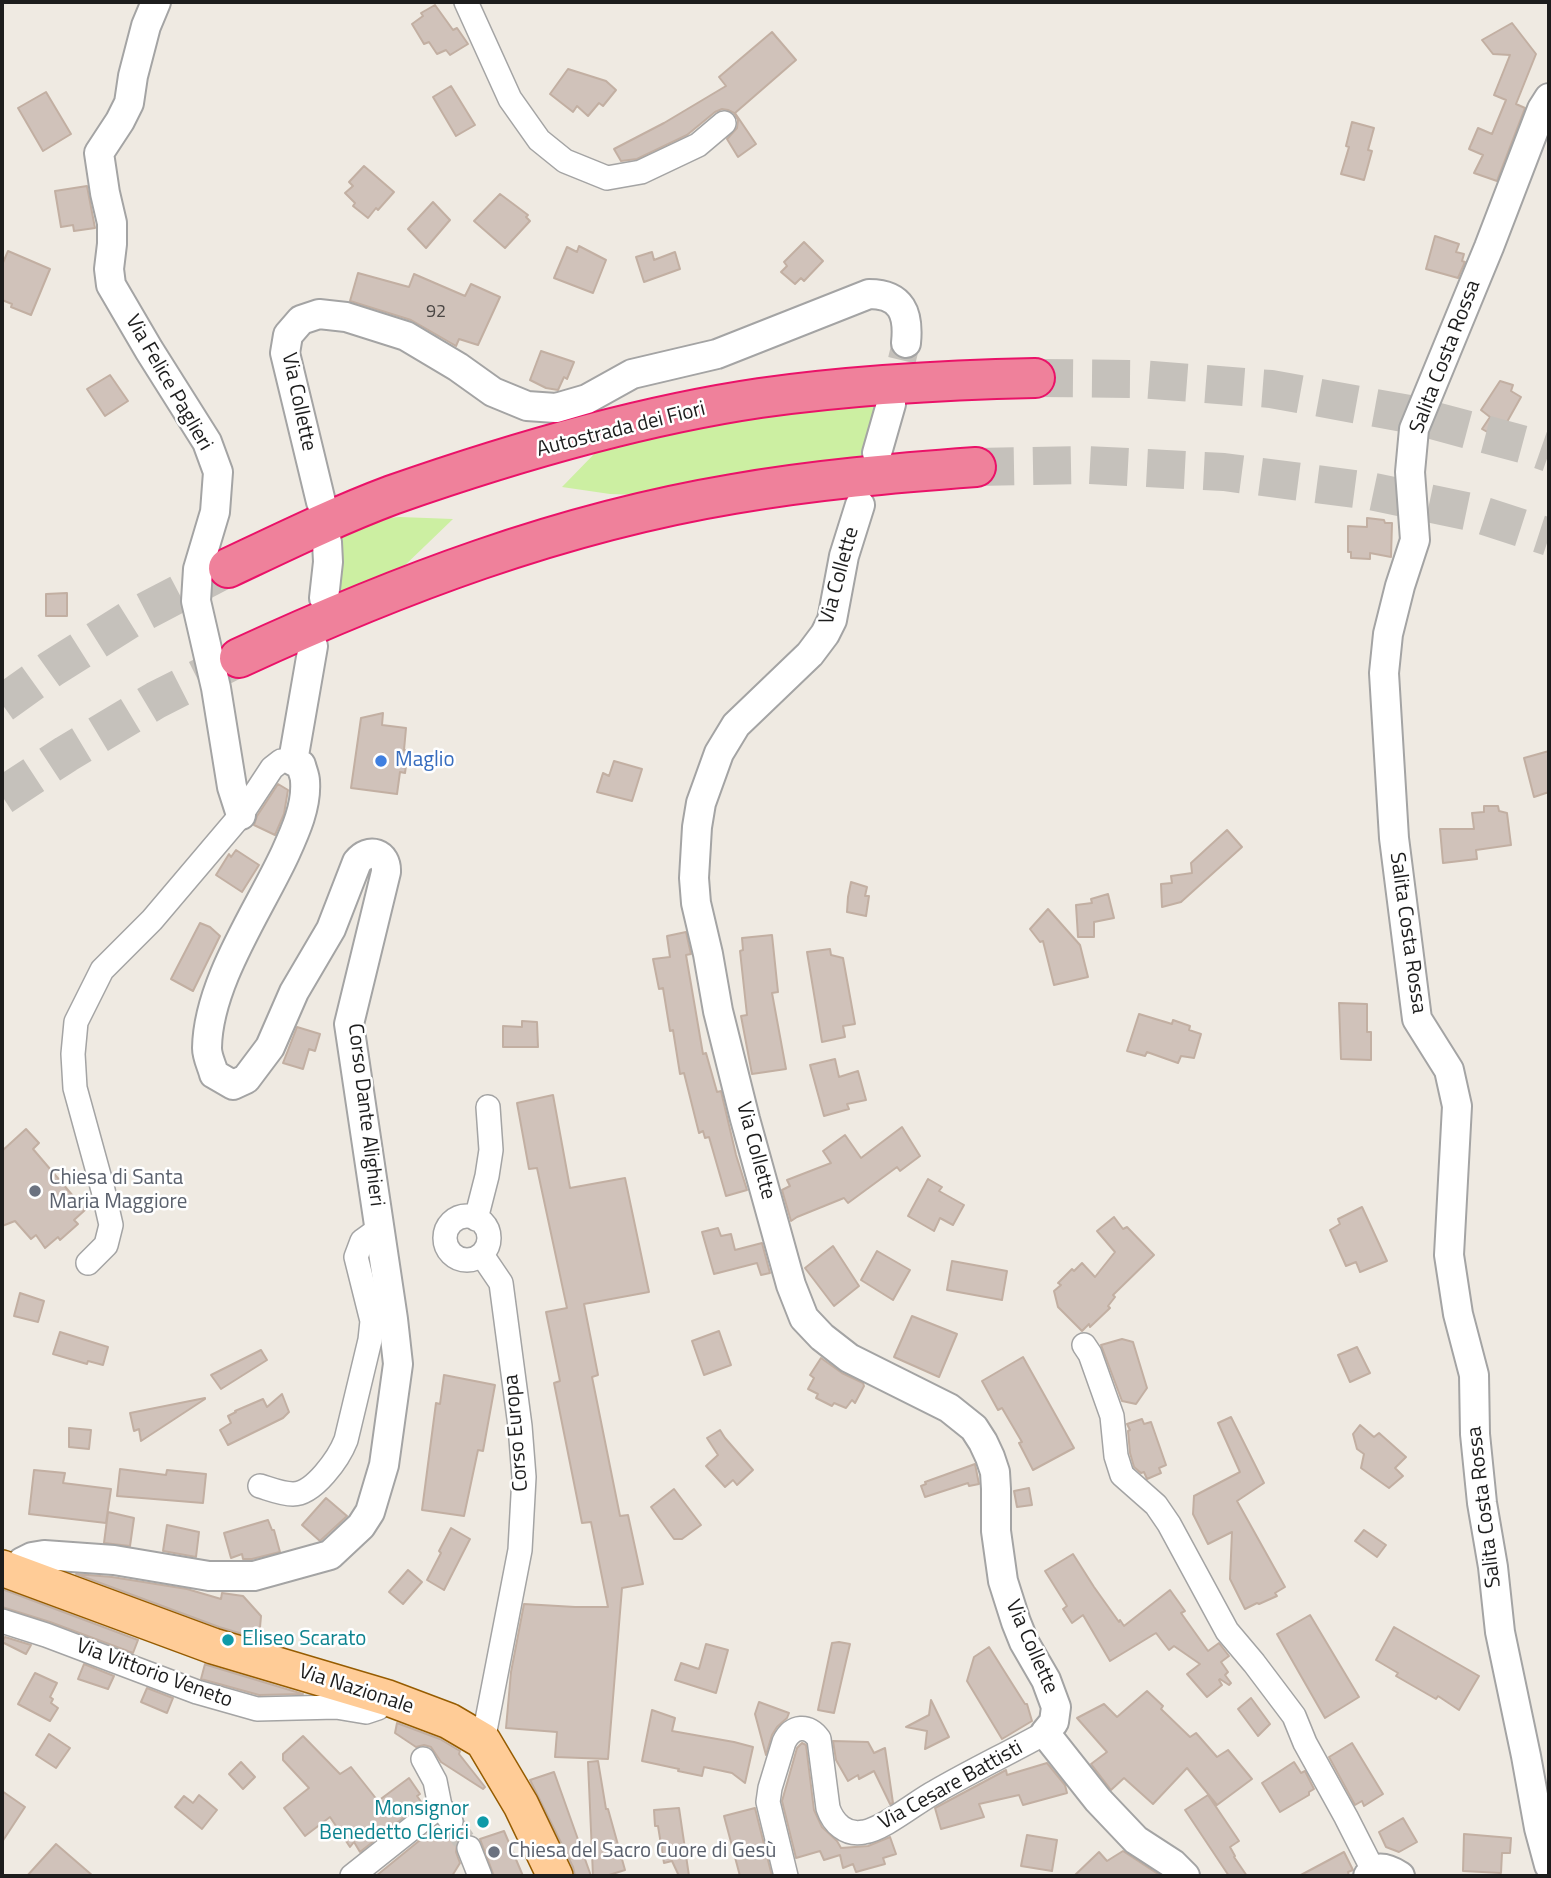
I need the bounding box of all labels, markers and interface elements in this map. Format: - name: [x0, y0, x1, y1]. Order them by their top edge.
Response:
- street label: Salita Costa Rossa: [1405, 277, 1487, 437]
- house number: 92: [426, 302, 446, 324]
- street label: Via Felice Paglieri: [119, 311, 217, 455]
- street label: Via Collette: [275, 351, 321, 453]
- street label: Autostrada dei Fiori: [534, 397, 708, 463]
- street label: Via Collette: [815, 525, 865, 627]
- place label: Maglio: [395, 748, 454, 774]
- marker: Maglio: [373, 753, 389, 769]
- street label: Salita Costa Rossa: [1383, 851, 1431, 1015]
- street label: Corso Dante Alighieri: [341, 1022, 389, 1208]
- street label: Via Collette: [730, 1100, 780, 1202]
- place label: Chiesa di Santa Maria Maggiore: [49, 1166, 187, 1216]
- marker: Chiesa di Santa Maria Maggiore: [27, 1183, 43, 1199]
- street label: Corso Europa: [499, 1373, 535, 1493]
- street label: Salita Costa Rossa: [1463, 1425, 1507, 1589]
- street label: Via Collette: [999, 1596, 1063, 1698]
- place label: Eliseo Scarato: [242, 1627, 366, 1653]
- marker: Eliseo Scarato: [220, 1632, 236, 1648]
- street label: Via Vittorio Veneto: [72, 1634, 236, 1714]
- street label: Via Nazionale: [295, 1660, 417, 1720]
- street label: Via Cesare Battisti: [875, 1736, 1027, 1836]
- place label: Monsignor Benedetto Clerici: [319, 1797, 469, 1847]
- marker: Monsignor Benedetto Clerici: [475, 1814, 491, 1830]
- place label: Chiesa del Sacro Cuore di Gesù: [508, 1839, 776, 1865]
- marker: Chiesa del Sacro Cuore di Gesù: [486, 1844, 502, 1860]

